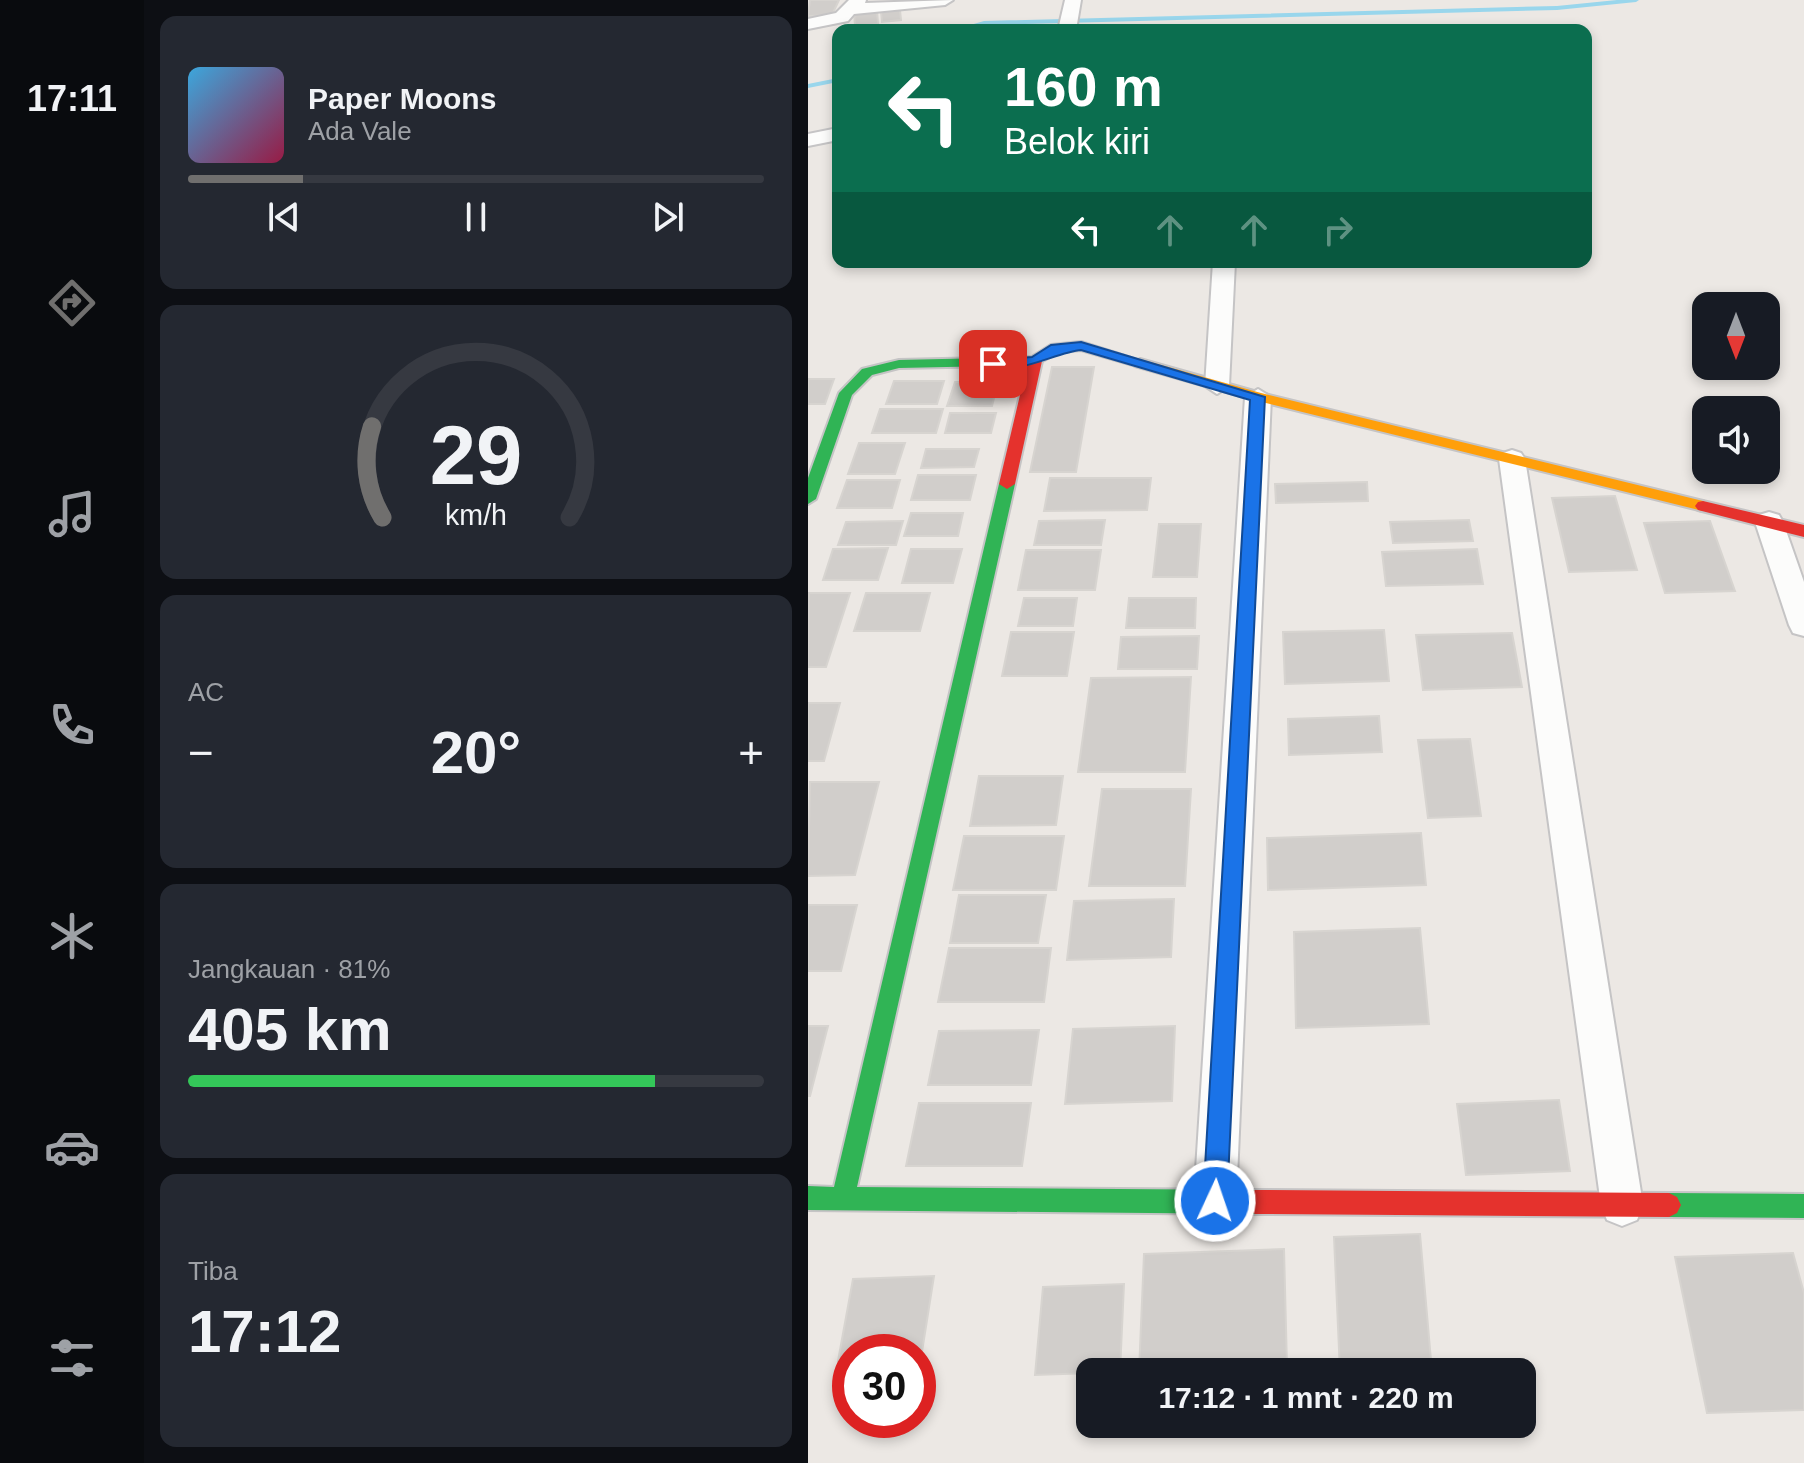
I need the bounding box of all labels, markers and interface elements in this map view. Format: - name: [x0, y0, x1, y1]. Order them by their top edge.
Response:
- text: 160 m: [1004, 55, 1163, 118]
- icon: left: [872, 56, 976, 160]
- text: 17:11: [27, 78, 117, 119]
- text: Paper Moons: [308, 82, 496, 115]
- text: Ada Vale: [308, 116, 412, 146]
- text: Belok kiri: [1004, 121, 1150, 162]
- icon: previous: [262, 195, 306, 239]
- icon: pause: [454, 195, 498, 239]
- icon: next: [646, 195, 690, 239]
- icon: left: [1064, 208, 1108, 252]
- icon: ahead: [1148, 208, 1192, 252]
- icon: ahead: [1232, 208, 1276, 252]
- icon: right: [1316, 208, 1360, 252]
- icon: directions: [44, 275, 100, 331]
- north arrow: [1692, 292, 1780, 380]
- map controls: [1692, 292, 1780, 484]
- pin: [959, 330, 1027, 398]
- icon: arrive: [971, 342, 1015, 386]
- button: sound: [1692, 396, 1780, 484]
- text: 29: [430, 409, 522, 502]
- icon: music: [44, 486, 100, 542]
- text: km/h: [445, 499, 507, 531]
- text: AC: [188, 677, 224, 707]
- icon: phone: [44, 697, 100, 753]
- text: 20°: [431, 719, 521, 786]
- text: −: [188, 728, 214, 777]
- text: +: [738, 728, 764, 777]
- icon: climate: [44, 908, 100, 964]
- text: Jangkauan · 81%: [188, 954, 390, 984]
- text: 405 km: [188, 996, 392, 1063]
- icon: car: [44, 1119, 100, 1175]
- position arrow: [1173, 1159, 1257, 1243]
- text: Tiba: [188, 1256, 238, 1286]
- text: 17:12: [188, 1298, 341, 1365]
- icon: filters: [44, 1330, 100, 1386]
- speed limit sign: 30: [832, 1334, 936, 1438]
- text: 17:12 · 1 mnt · 220 m: [1158, 1381, 1454, 1414]

